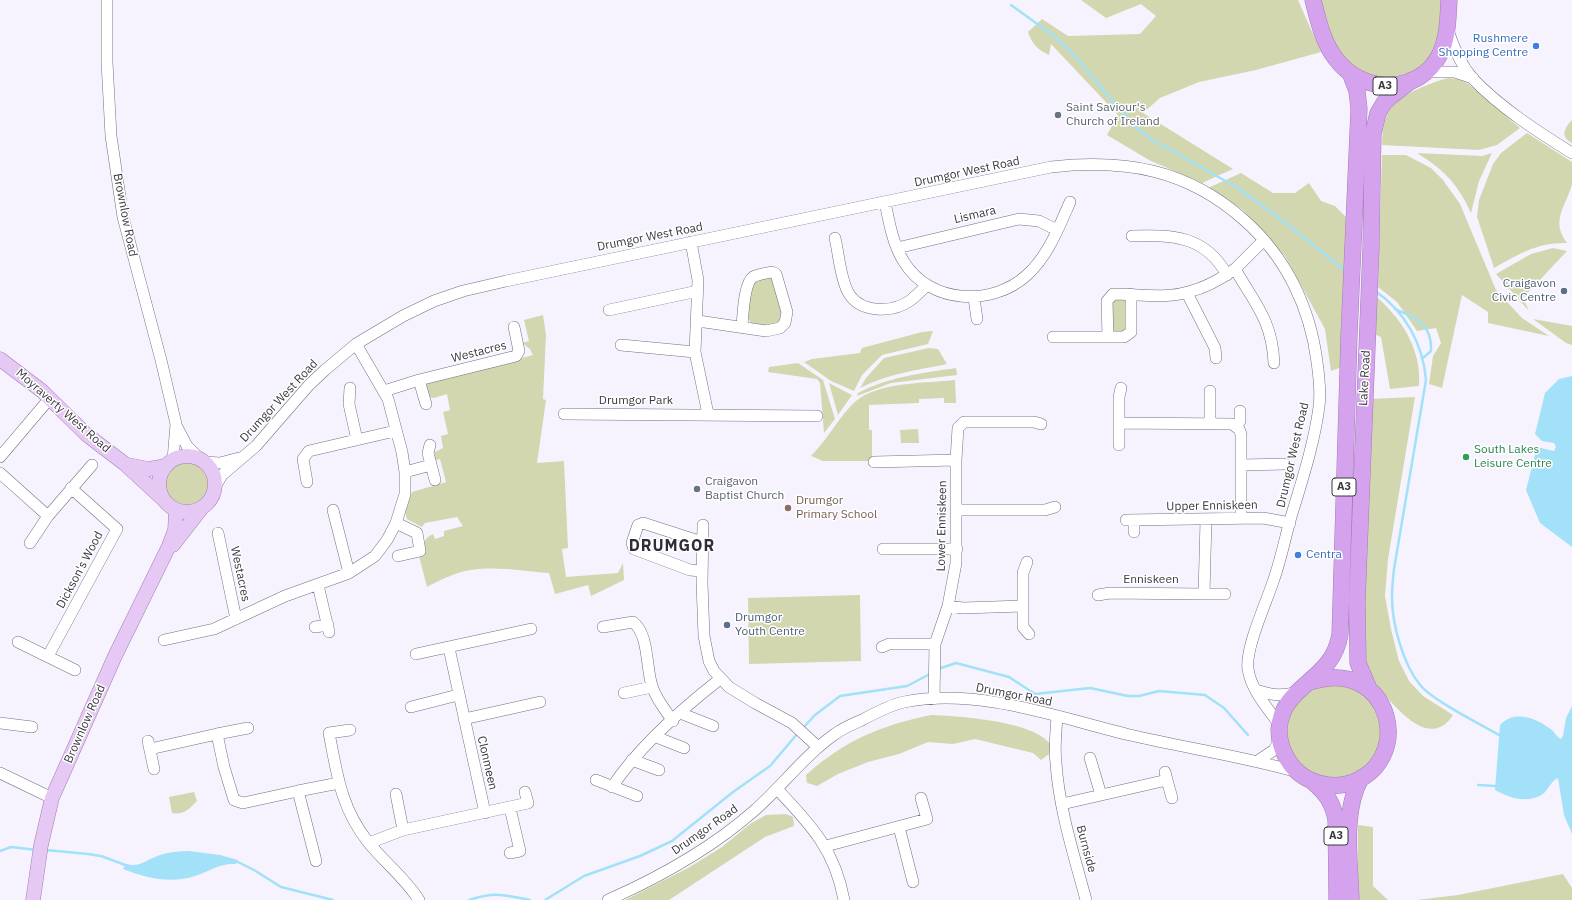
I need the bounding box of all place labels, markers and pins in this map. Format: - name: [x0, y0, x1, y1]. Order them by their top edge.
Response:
- place label: Rushmere Shopping Centre: [1439, 32, 1528, 60]
- marker: Rushmere Shopping Centre: [1531, 41, 1541, 51]
- place label: Saint Saviour's Church of Ireland: [1066, 101, 1160, 129]
- marker: Saint Saviour's Church of Ireland: [1053, 110, 1063, 120]
- place label: Craigavon Civic Centre: [1492, 277, 1556, 305]
- marker: Craigavon Civic Centre: [1559, 286, 1569, 296]
- place label: South Lakes Leisure Centre: [1474, 443, 1552, 471]
- marker: South Lakes Leisure Centre: [1461, 452, 1471, 462]
- place label: Craigavon Baptist Church: [705, 475, 784, 503]
- marker: Craigavon Baptist Church: [692, 484, 702, 494]
- place label: Drumgor Primary School: [796, 494, 877, 522]
- marker: Drumgor Primary School: [783, 503, 793, 513]
- place label: Centra: [1306, 548, 1342, 562]
- marker: Centra: [1293, 550, 1303, 560]
- place label: Drumgor Youth Centre: [735, 611, 805, 639]
- marker: Drumgor Youth Centre: [722, 620, 732, 630]

